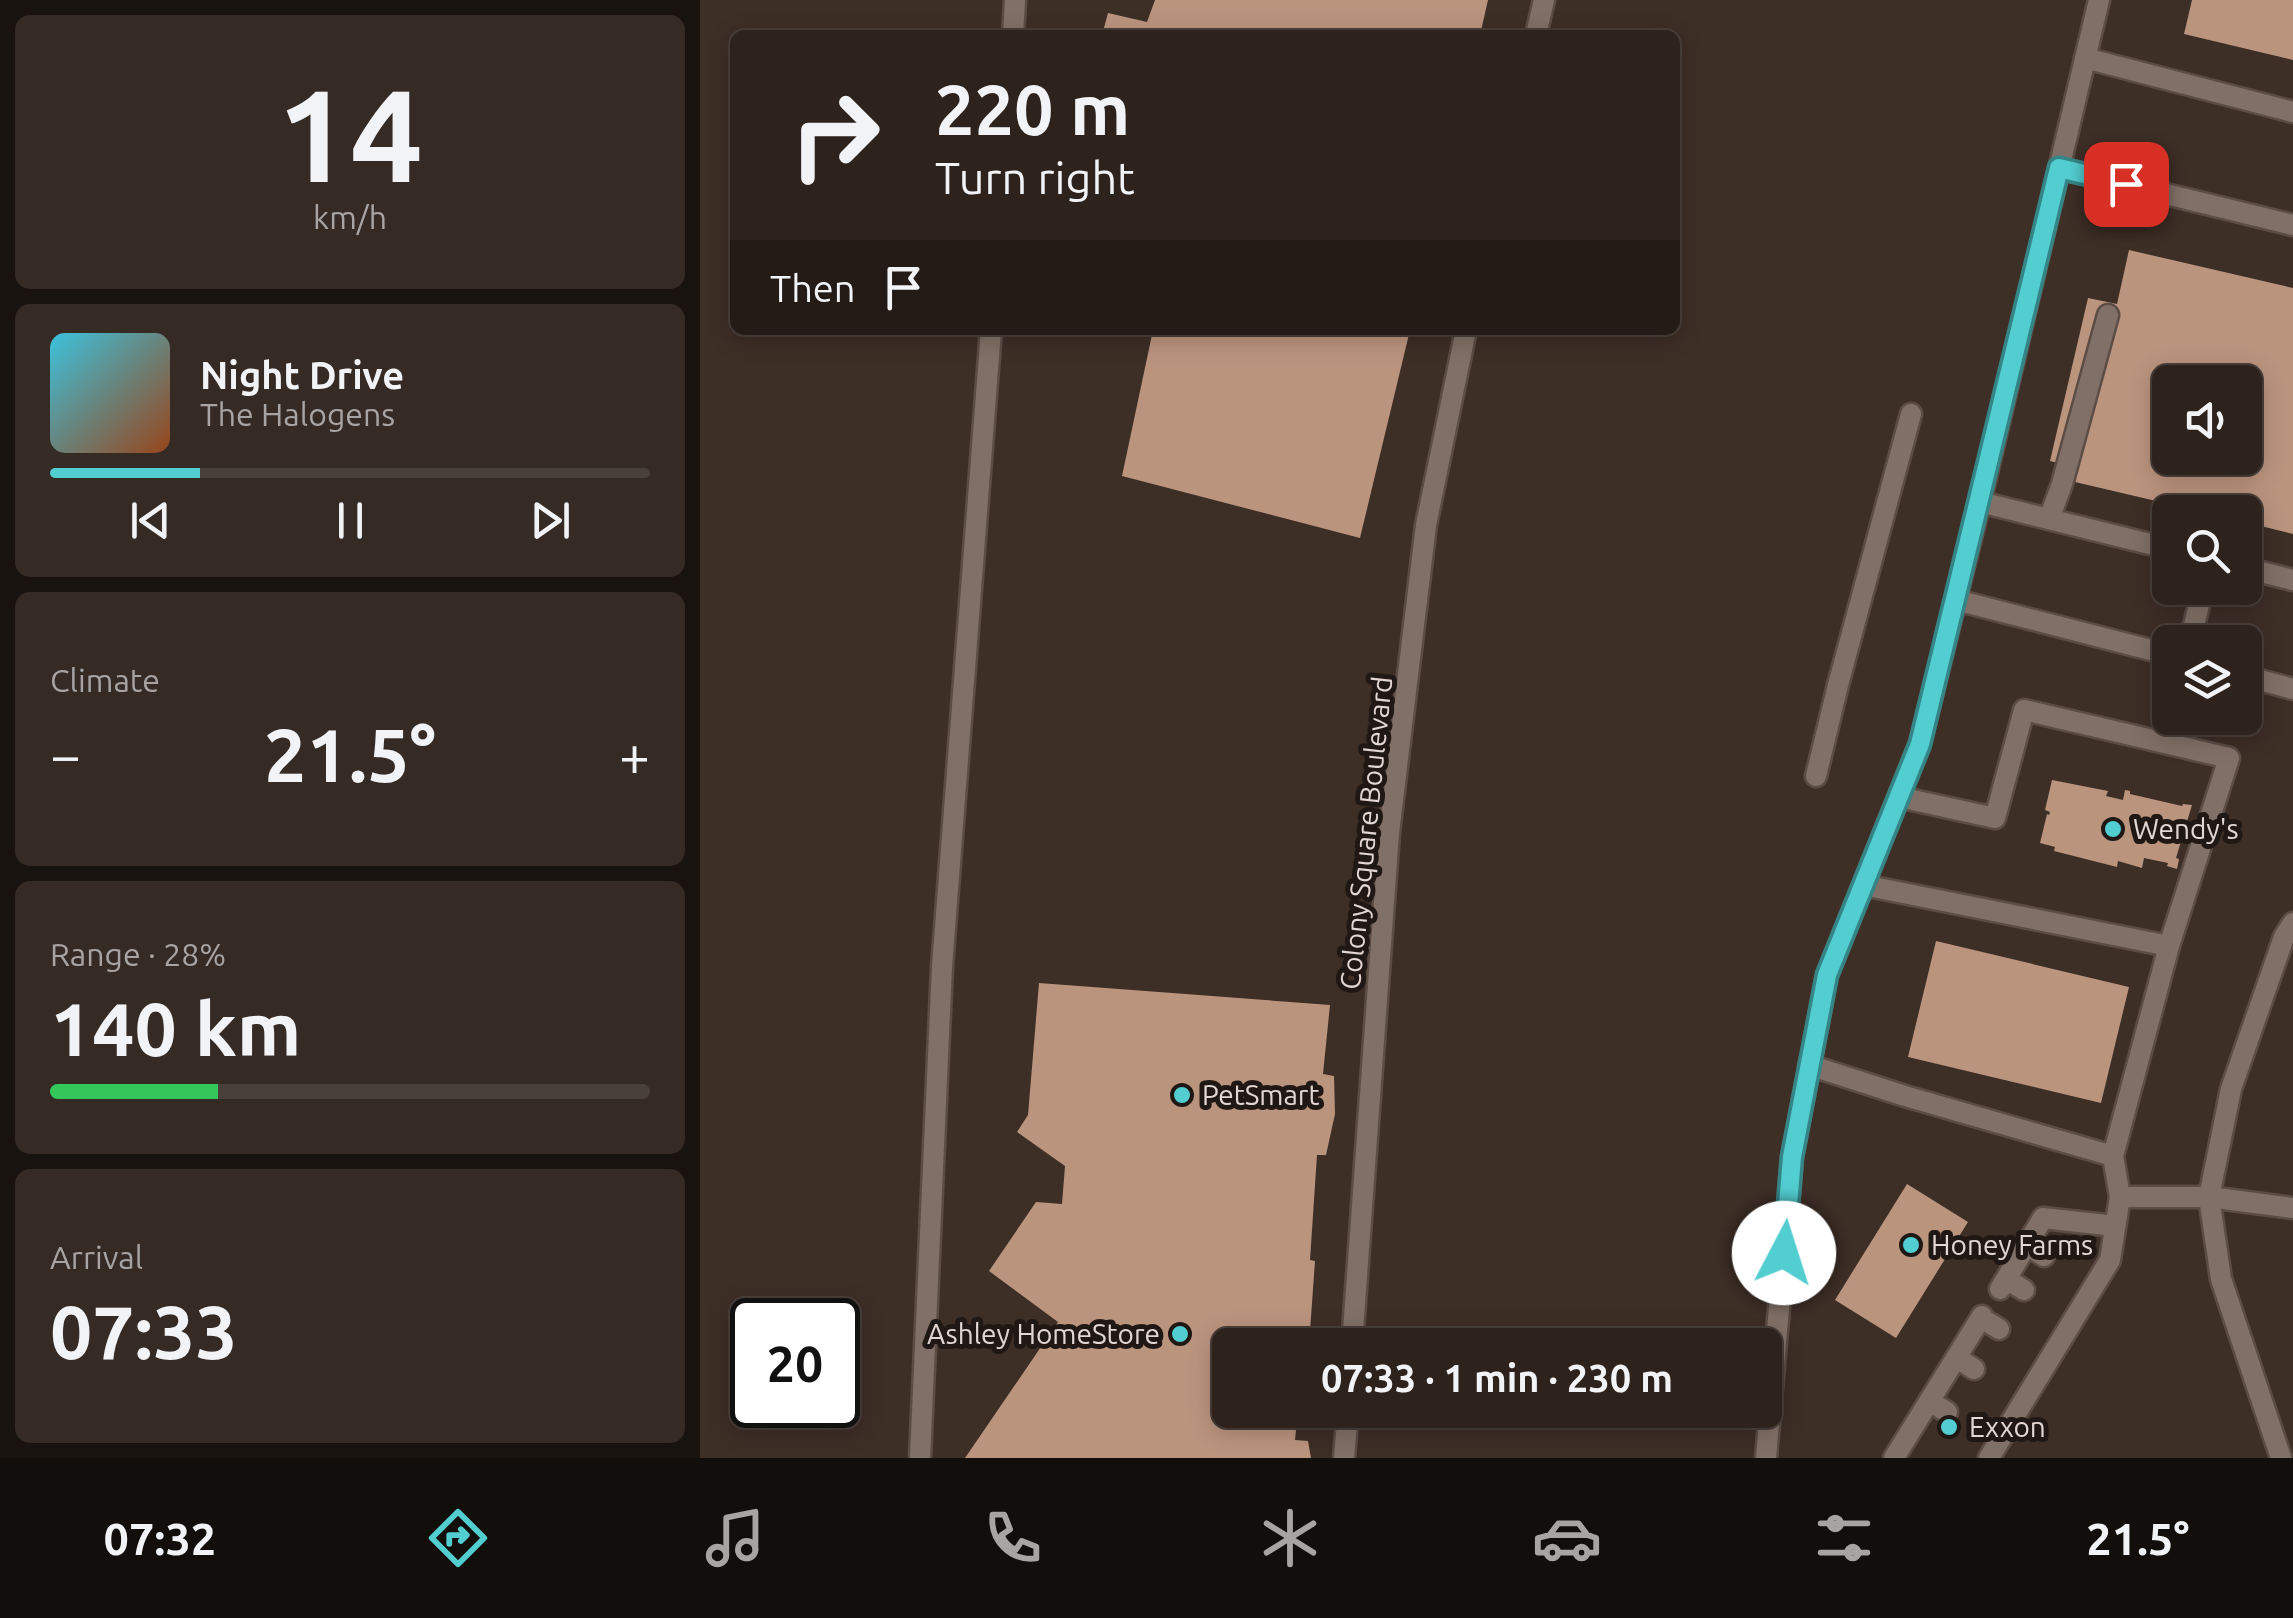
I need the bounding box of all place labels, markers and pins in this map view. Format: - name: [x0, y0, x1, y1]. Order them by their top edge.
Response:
- pin: [2084, 142, 2169, 227]
- place label: Wendy's: [2133, 813, 2239, 844]
- marker: Wendy's: [2102, 818, 2124, 840]
- place label: PetSmart: [1202, 1079, 1320, 1110]
- marker: PetSmart: [1171, 1084, 1193, 1106]
- place label: Honey Farms: [1931, 1229, 2093, 1260]
- marker: Honey Farms: [1900, 1234, 1922, 1256]
- place label: Ashley HomeStore: [927, 1318, 1160, 1349]
- marker: Ashley HomeStore: [1169, 1323, 1191, 1345]
- place label: Exxon: [1969, 1411, 2046, 1442]
- marker: Exxon: [1938, 1416, 1960, 1438]

